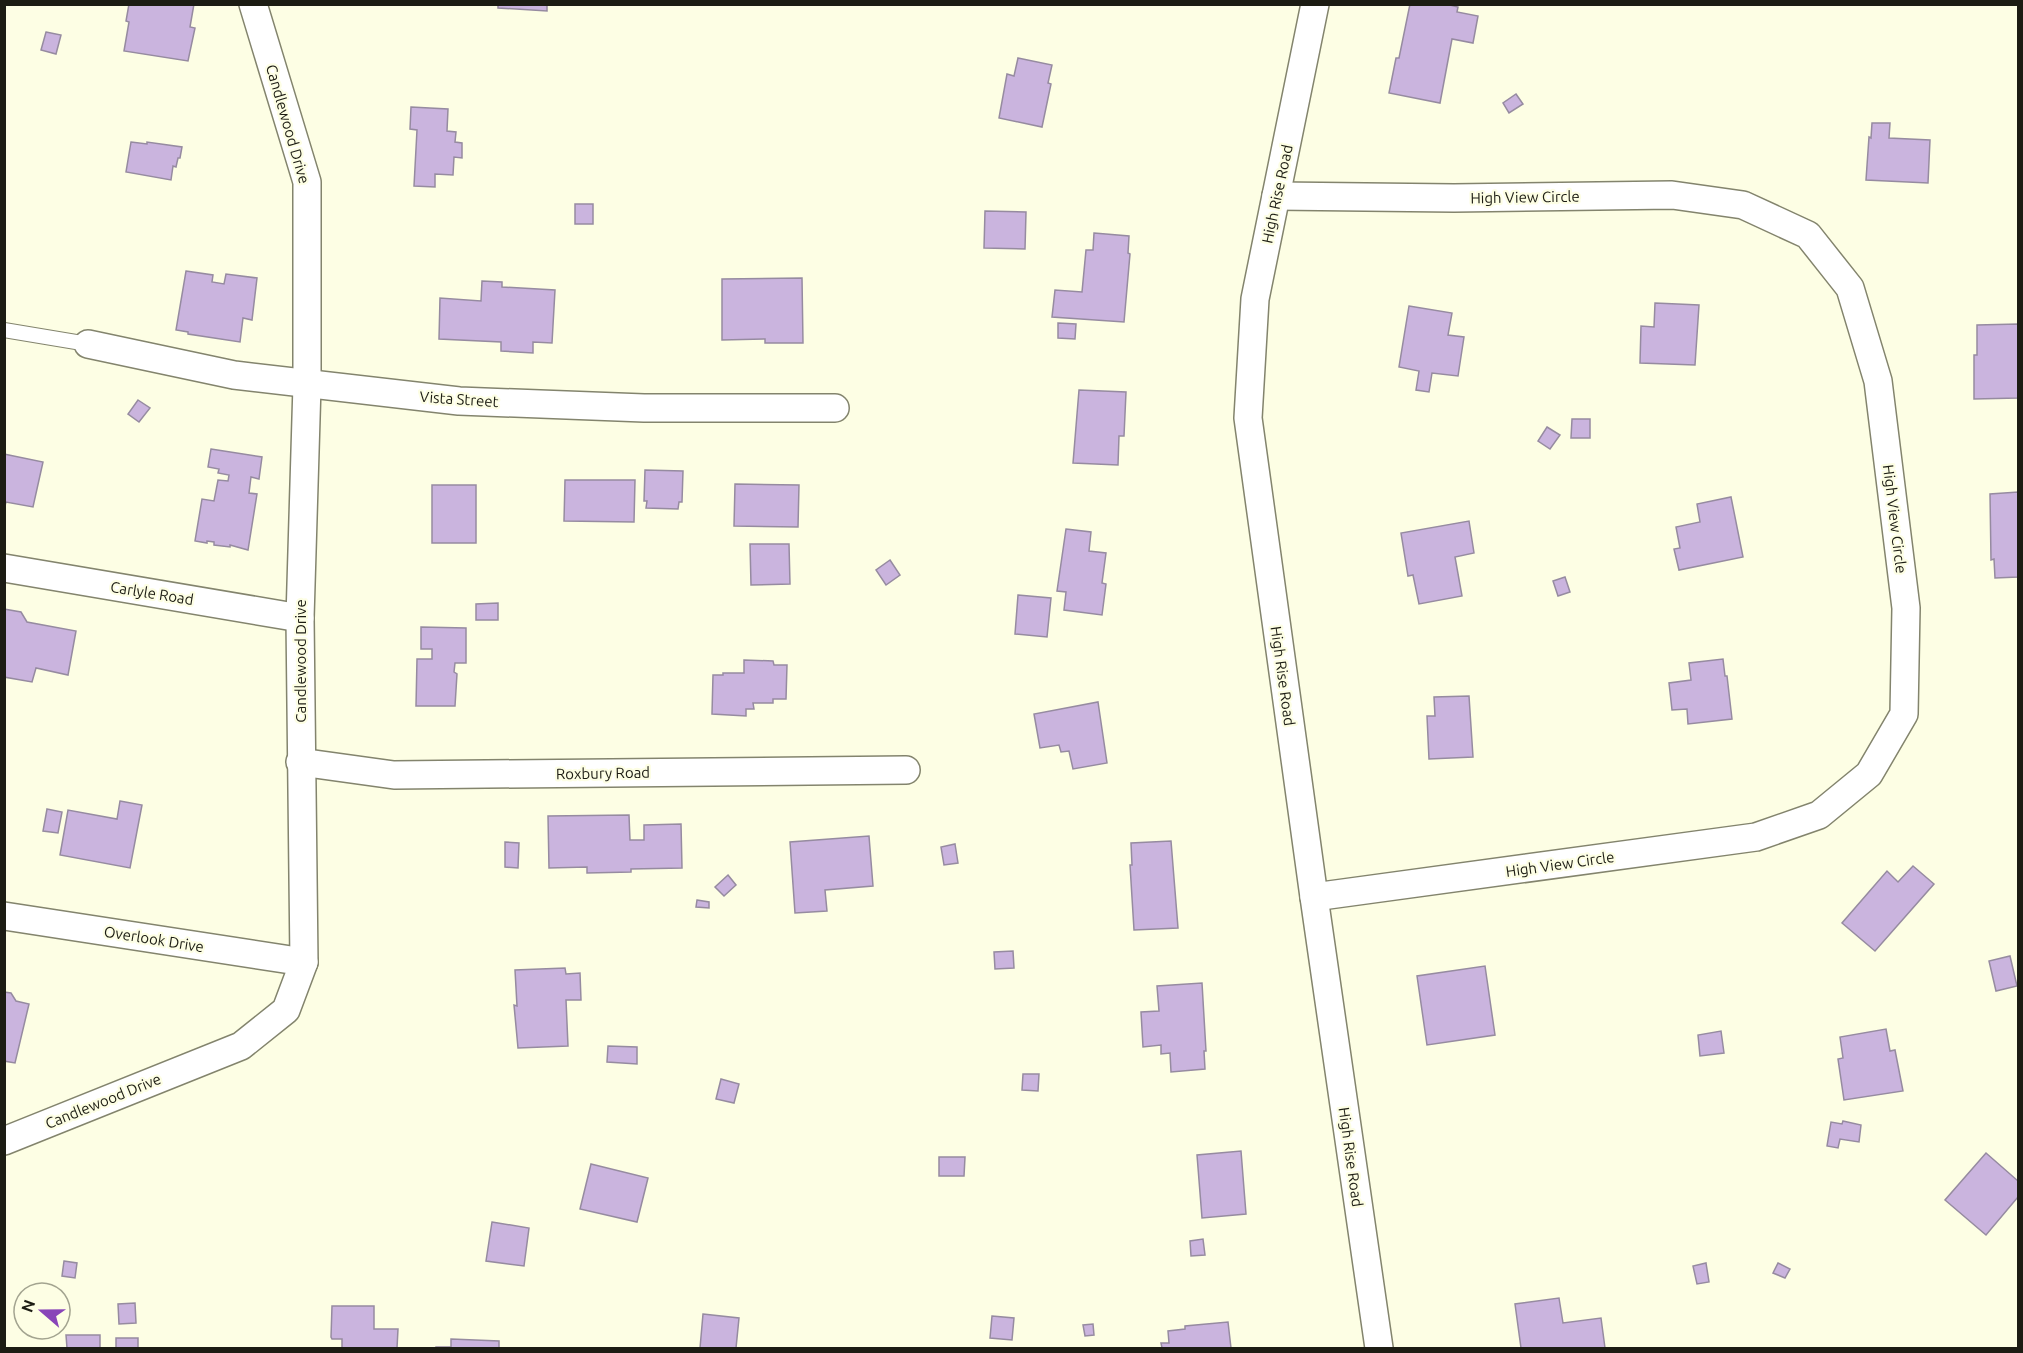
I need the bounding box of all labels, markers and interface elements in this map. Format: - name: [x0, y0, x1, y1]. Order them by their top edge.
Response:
- street label: Candlewood Drive: [263, 62, 313, 186]
- street label: High Rise Road: [1258, 143, 1296, 245]
- street label: High View Circle: [1470, 188, 1580, 206]
- street label: Vista Street: [419, 388, 499, 410]
- street label: High View Circle: [1880, 464, 1910, 574]
- street label: Carlyle Road: [109, 578, 195, 608]
- street label: Candlewood Drive: [292, 599, 309, 723]
- street label: High Rise Road: [1268, 625, 1298, 727]
- street label: Roxbury Road: [556, 764, 650, 782]
- street label: High View Circle: [1505, 848, 1615, 880]
- street label: Overlook Drive: [103, 923, 205, 955]
- street label: Candlewood Drive: [43, 1070, 163, 1132]
- street label: High Rise Road: [1336, 1106, 1366, 1208]
- north arrow: [12, 1281, 72, 1341]
- text: N: [17, 1297, 38, 1315]

